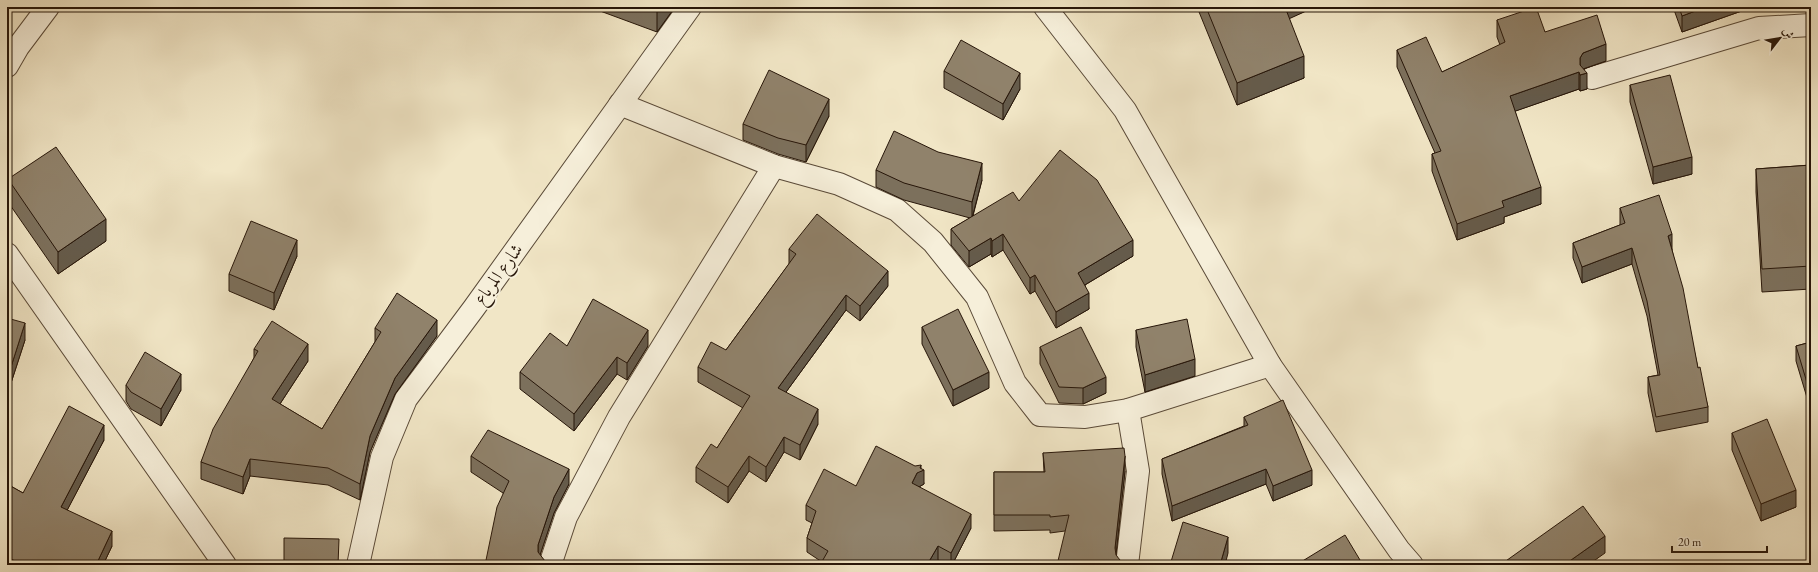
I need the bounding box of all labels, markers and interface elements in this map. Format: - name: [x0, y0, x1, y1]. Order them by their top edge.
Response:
- north arrow: [1760, 18, 1800, 58]
- text: ش: [1780, 25, 1797, 41]
- street label: شارع المرباع: [468, 239, 531, 311]
- scale bar: [1672, 528, 1767, 554]
- text: 20 m: [1678, 534, 1702, 550]

